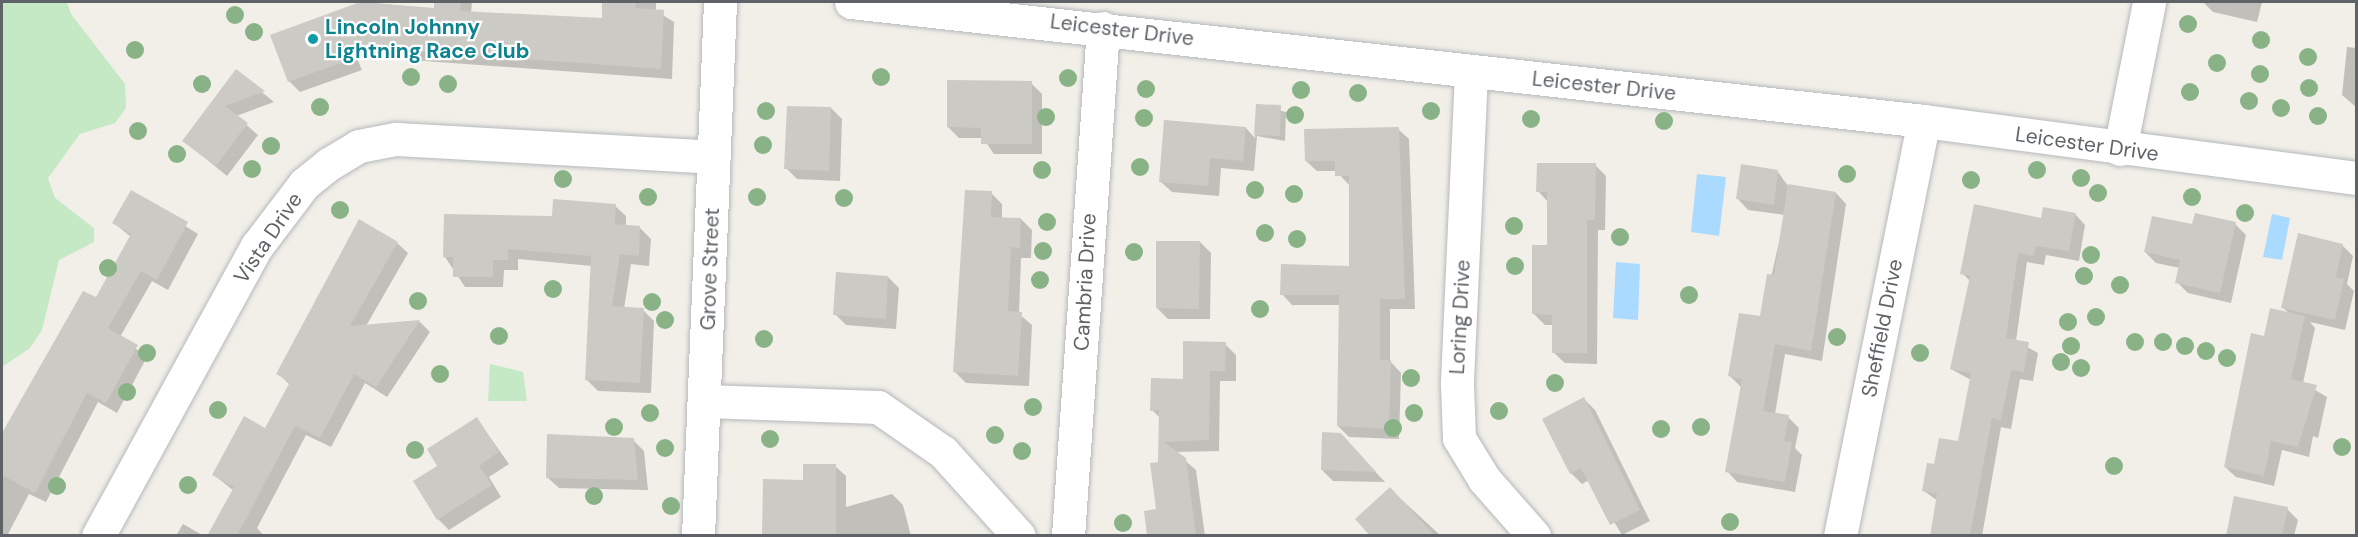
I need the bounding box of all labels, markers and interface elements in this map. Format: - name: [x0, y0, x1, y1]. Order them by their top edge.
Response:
- street label: Leicester Drive: [1049, 9, 1195, 51]
- place label: Lincoln Johnny Lightning Race Club: [325, 14, 529, 64]
- marker: Lincoln Johnny Lightning Race Club: [306, 32, 320, 46]
- street label: Leicester Drive: [1531, 66, 1677, 106]
- street label: Leicester Drive: [2014, 121, 2160, 167]
- street label: Vista Drive: [228, 188, 308, 288]
- street label: Grove Street: [695, 207, 725, 331]
- street label: Cambria Drive: [1069, 212, 1101, 352]
- street label: Sheffield Drive: [1856, 257, 1908, 399]
- street label: Loring Drive: [1444, 259, 1476, 375]

